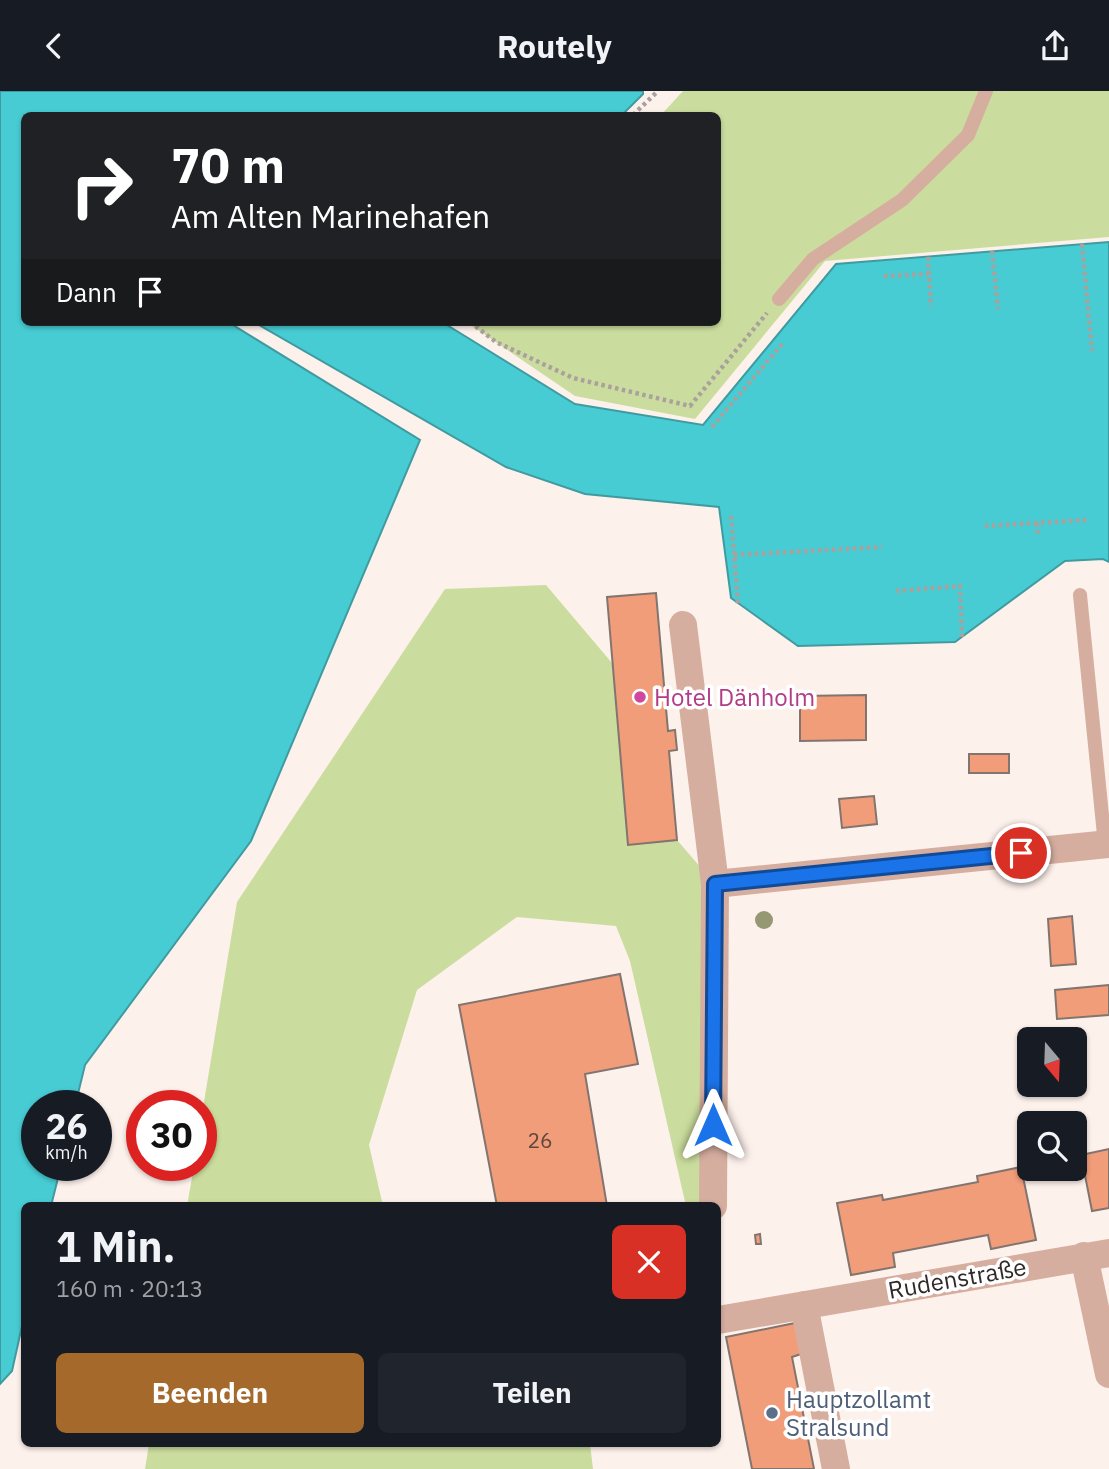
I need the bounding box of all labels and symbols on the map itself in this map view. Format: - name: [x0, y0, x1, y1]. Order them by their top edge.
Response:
- place label: Hotel Dänholm: [654, 681, 815, 713]
- marker: Hotel Dänholm: [632, 689, 648, 705]
- pin: [991, 823, 1051, 883]
- north arrow: [1017, 1027, 1087, 1097]
- position arrow: [676, 1088, 750, 1162]
- speed limit sign: 30: [126, 1090, 217, 1181]
- house number: 26: [527, 1126, 553, 1154]
- street label: Rudenstraße: [885, 1250, 1029, 1306]
- place label: Hauptzollamt Stralsund: [786, 1383, 931, 1443]
- marker: Hauptzollamt Stralsund: [764, 1405, 780, 1421]

